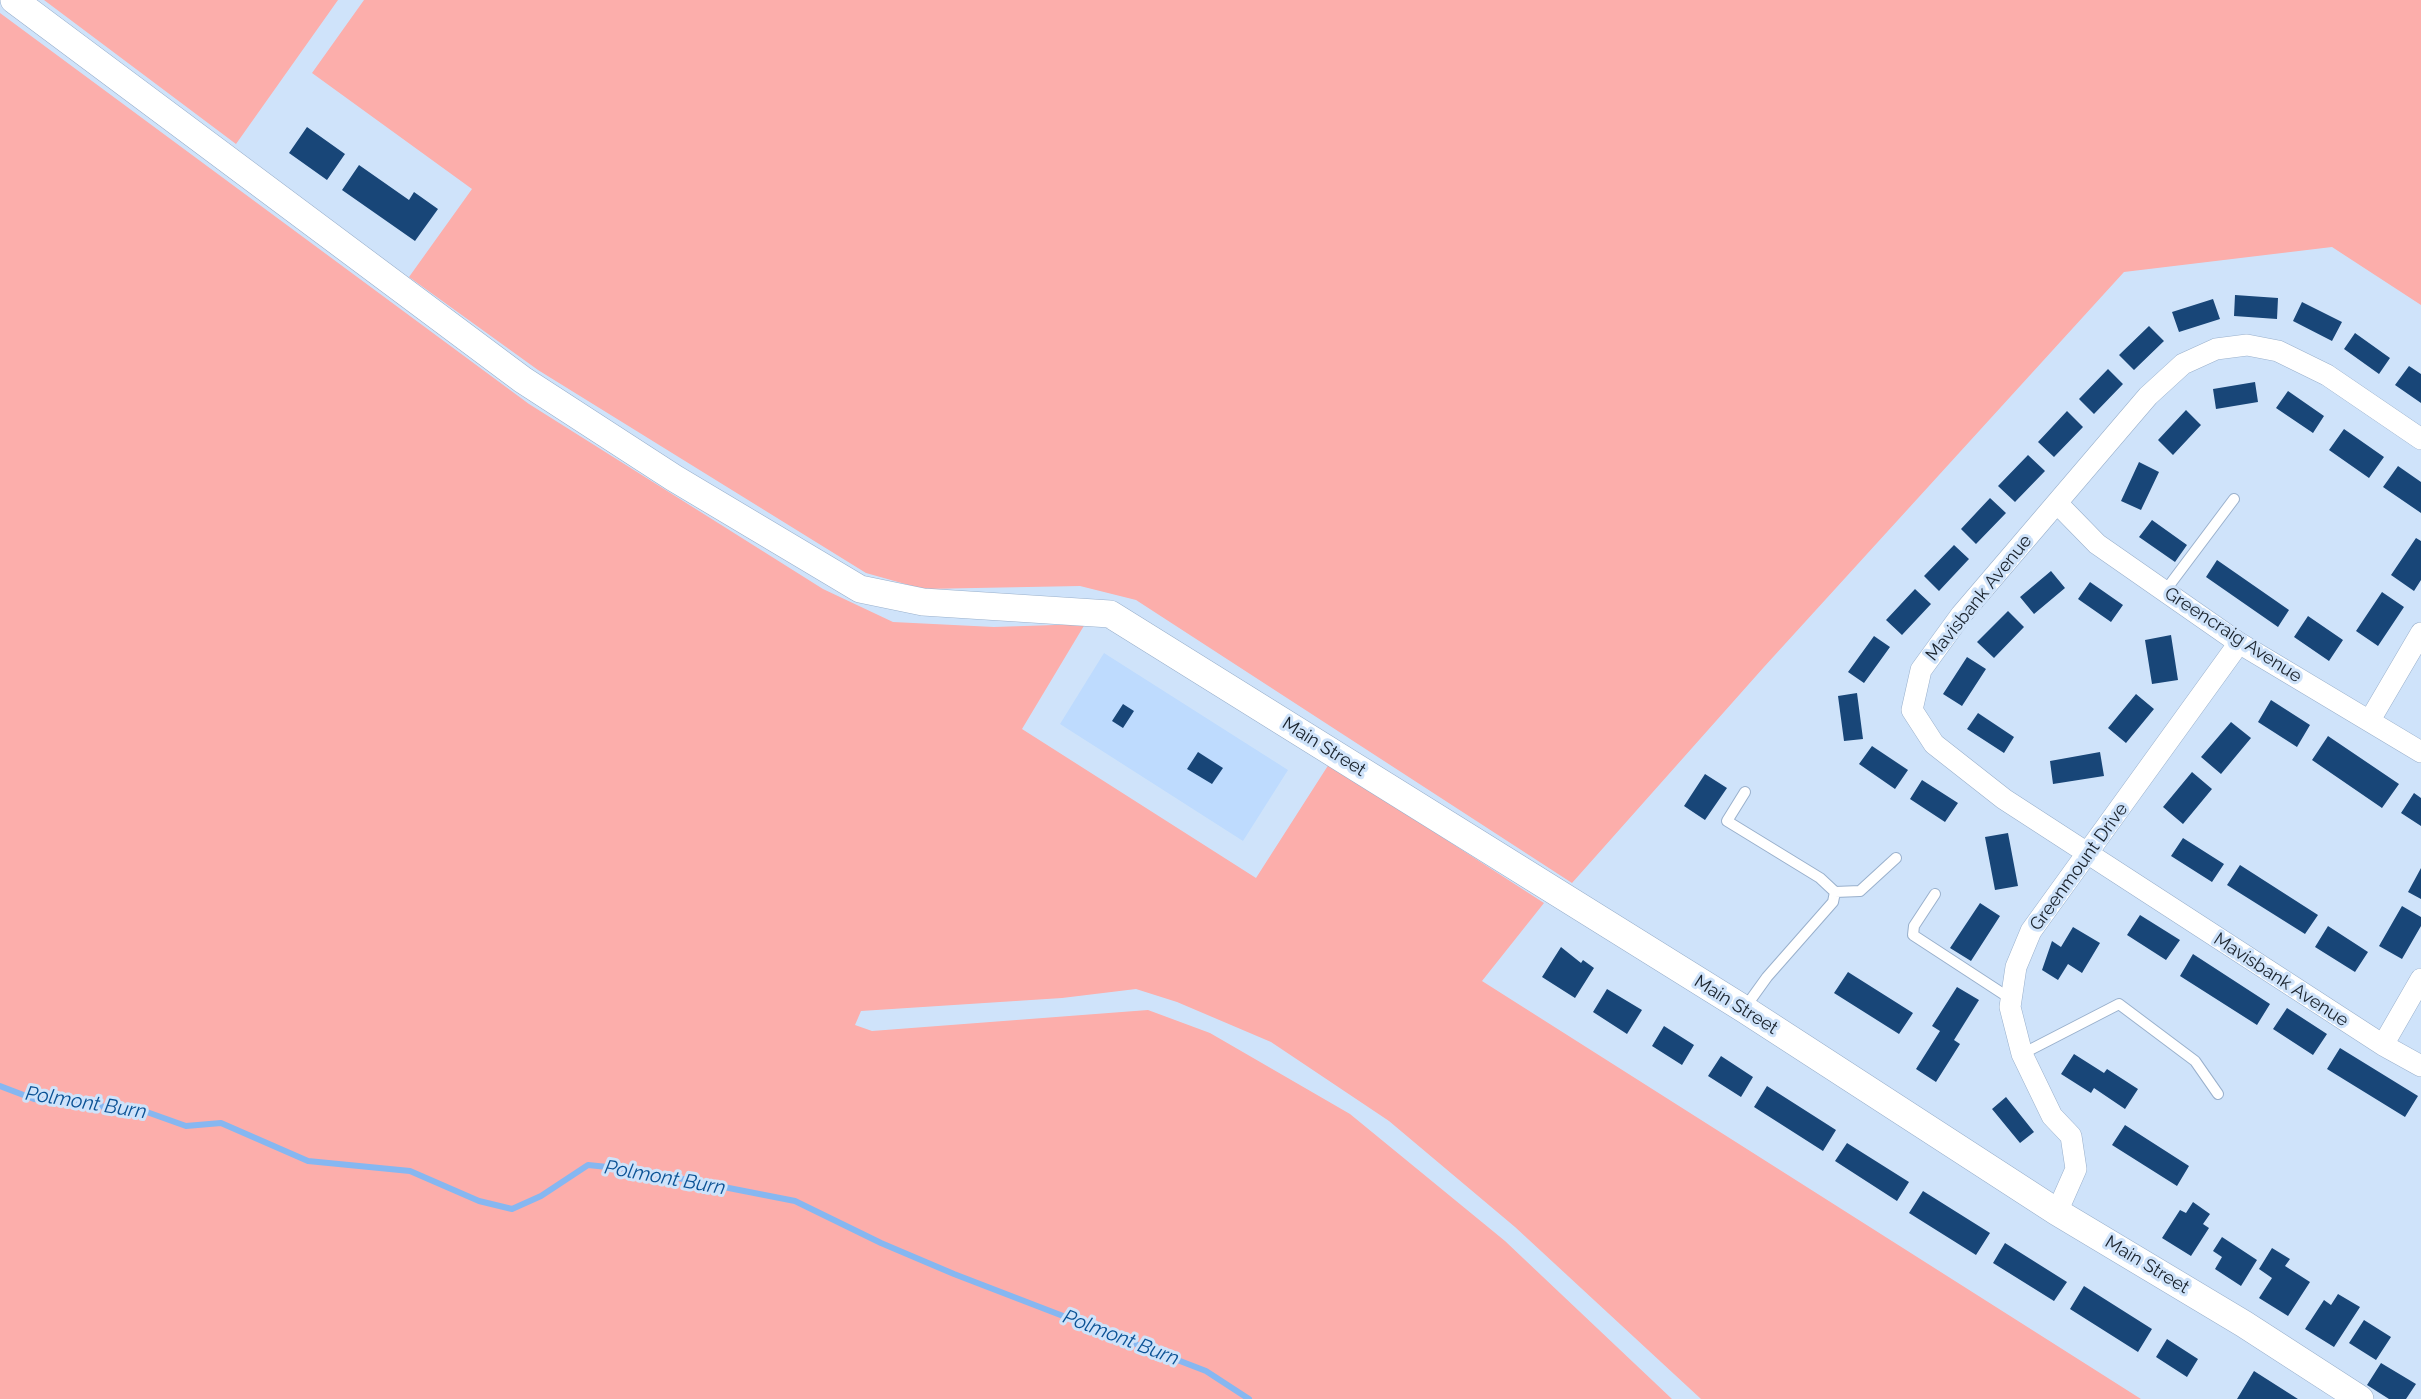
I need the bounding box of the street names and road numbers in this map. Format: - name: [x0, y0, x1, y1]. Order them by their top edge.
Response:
- street label: Mavisbank Avenue: [1921, 531, 2037, 665]
- street label: Greencraig Avenue: [2160, 583, 2306, 687]
- street label: Main Street: [1278, 713, 1370, 781]
- street label: Greenmount Drive: [2025, 799, 2133, 935]
- street label: Mavisbank Avenue: [2210, 928, 2352, 1032]
- street label: Main Street: [1690, 971, 1782, 1039]
- street label: Main Street: [2101, 1231, 2193, 1299]

